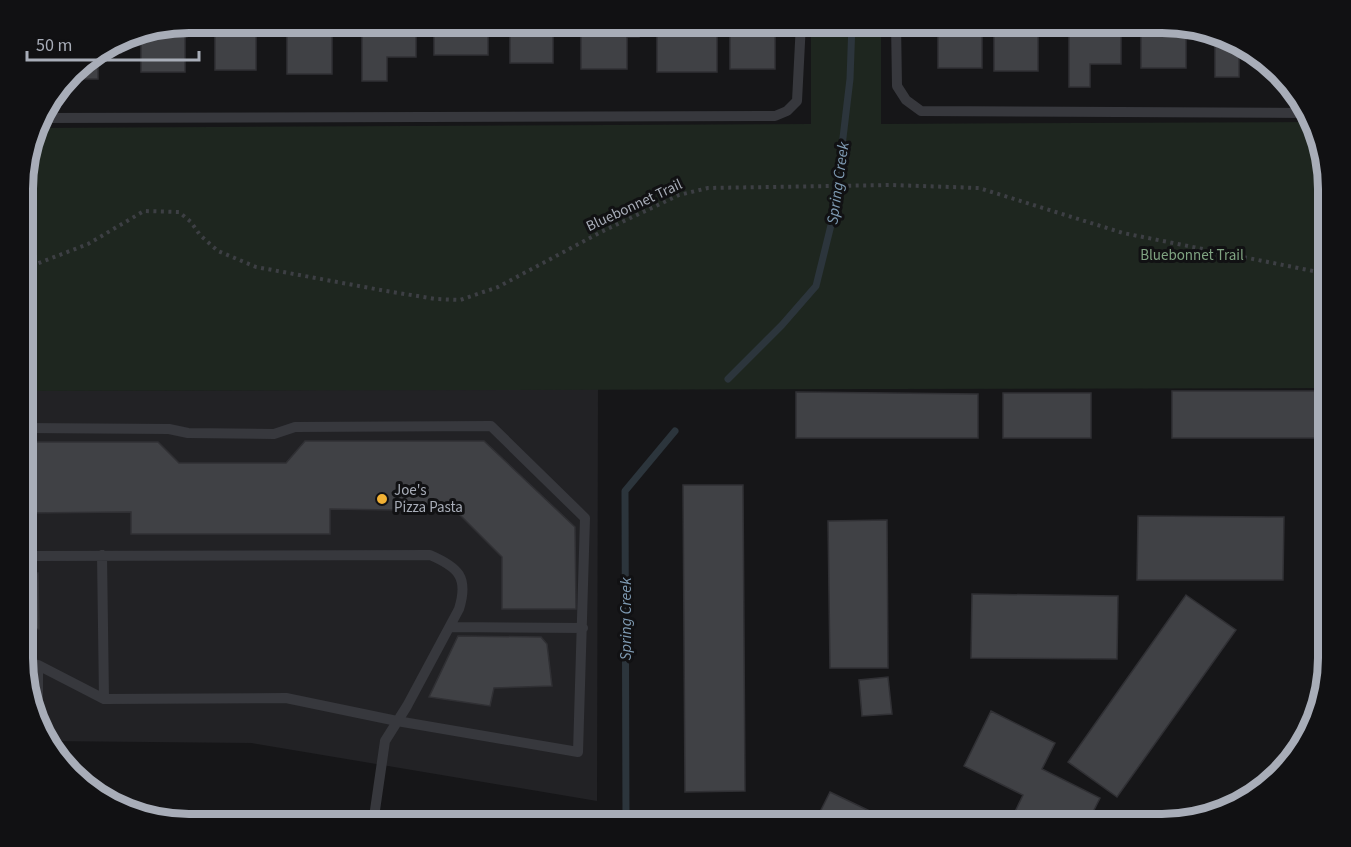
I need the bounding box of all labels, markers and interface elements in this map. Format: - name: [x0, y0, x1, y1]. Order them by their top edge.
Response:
- scale bar: [27, 24, 200, 62]
- text: 50 m: [36, 33, 72, 58]
- water label: Spring Creek: [821, 140, 855, 226]
- street label: Bluebonnet Trail: [583, 174, 686, 237]
- park label: Bluebonnet Trail: [1140, 245, 1244, 266]
- place label: Joe's Pizza Pasta: [394, 480, 463, 518]
- marker: Joe's Pizza Pasta: [375, 492, 389, 506]
- water label: Spring Creek: [615, 577, 637, 661]

